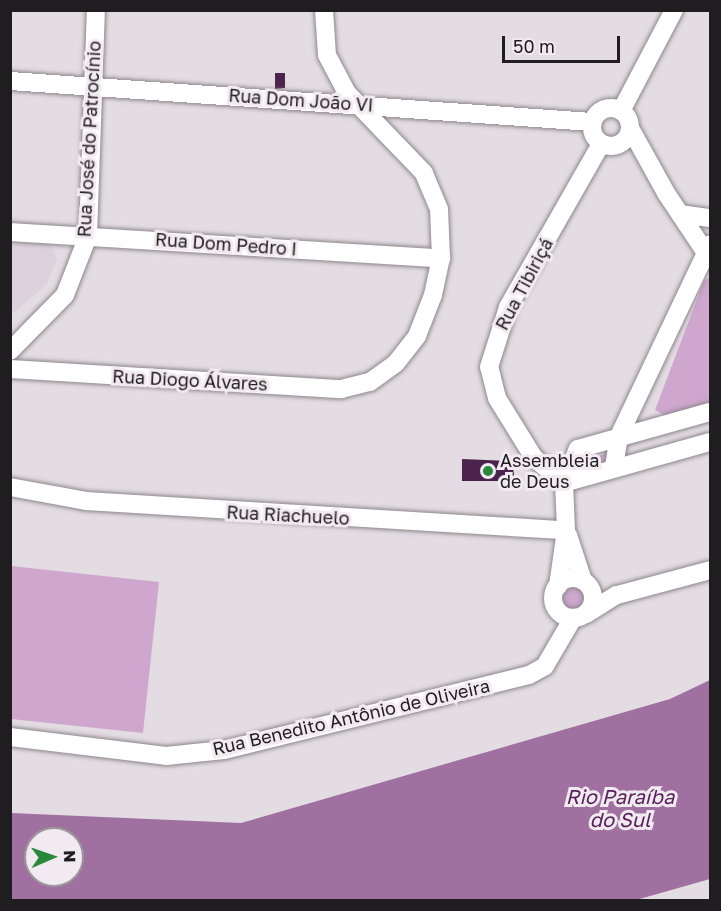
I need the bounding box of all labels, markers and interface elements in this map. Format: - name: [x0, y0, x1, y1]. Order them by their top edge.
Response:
- scale bar: [505, 24, 624, 62]
- text: 50 m: [513, 35, 555, 57]
- street label: Rua José do Patrocínio: [73, 40, 105, 238]
- street label: Rua Dom João VI: [228, 84, 374, 116]
- street label: Rua Dom Pedro I: [154, 228, 298, 260]
- street label: Rua Tibiriçá: [491, 234, 557, 334]
- street label: Rua Diogo Álvares: [112, 365, 268, 395]
- place label: Assembleia de Deus: [500, 450, 600, 492]
- marker: Assembleia de Deus: [481, 464, 495, 478]
- street label: Rua Riachuelo: [226, 501, 350, 529]
- street label: Rua Benedito Antônio de Oliveira: [210, 675, 492, 759]
- water label: Rio Paraíba do Sul: [566, 785, 674, 832]
- north arrow: [24, 827, 84, 887]
- text: N: [60, 850, 80, 863]

